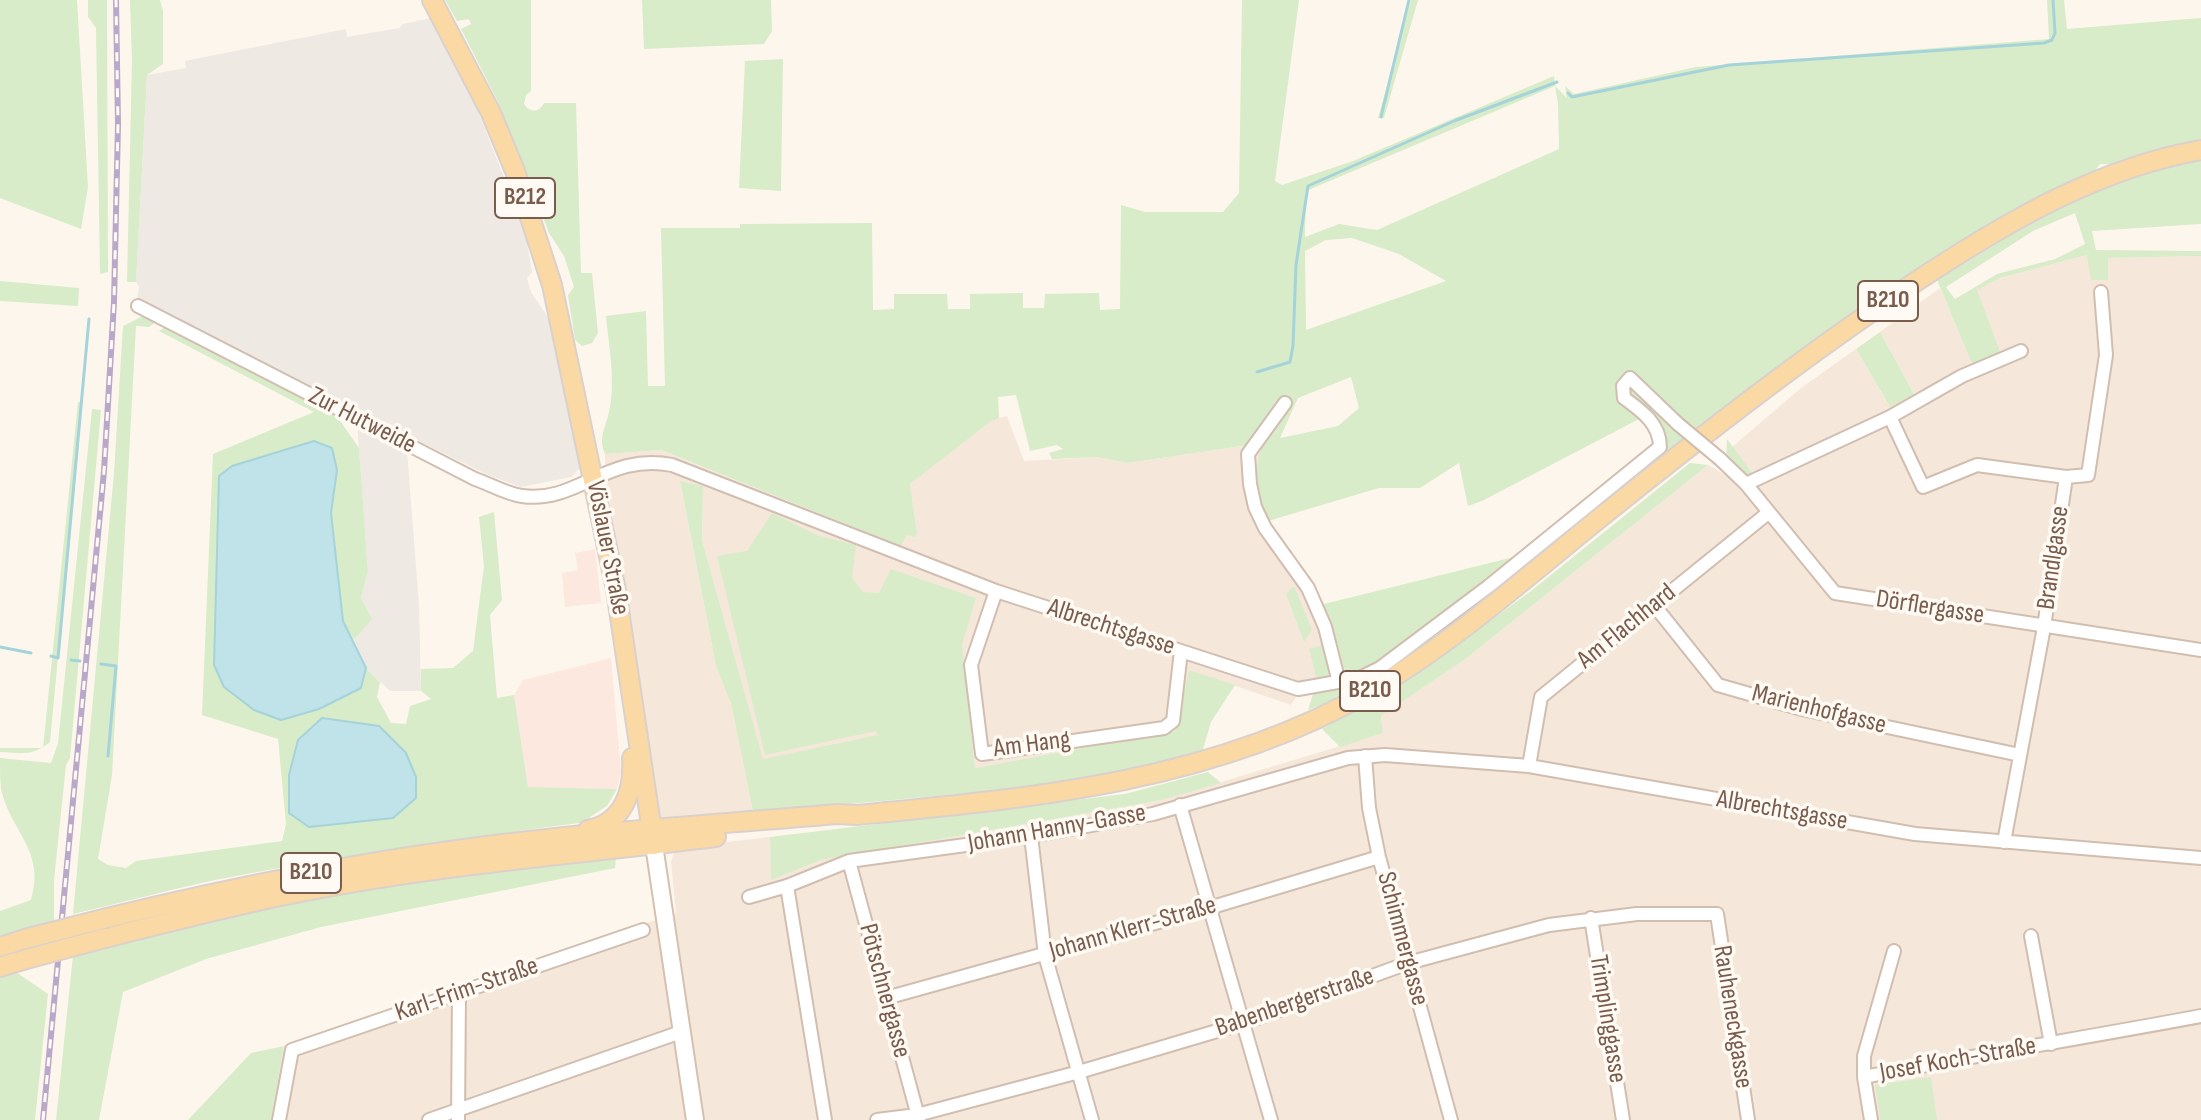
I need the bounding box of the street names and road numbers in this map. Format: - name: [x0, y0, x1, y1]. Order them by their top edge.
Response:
- road number: B212: [495, 178, 555, 218]
- road number: B210: [1858, 281, 1918, 321]
- street label: Zur Hutweide: [303, 381, 421, 461]
- street label: Vöslauer Straße: [579, 478, 635, 618]
- street label: Brandlgasse: [2031, 504, 2077, 612]
- street label: Am Flachhard: [1571, 578, 1683, 676]
- street label: Dörflergasse: [1874, 584, 1986, 632]
- street label: Albrechtsgasse: [1043, 593, 1179, 663]
- road number: B210: [1340, 671, 1400, 711]
- street label: Marienhofgasse: [1749, 678, 1889, 742]
- street label: Am Hang: [992, 725, 1072, 765]
- street label: Albrechtsgasse: [1714, 784, 1850, 838]
- street label: Johann Hanny-Gasse: [966, 798, 1148, 860]
- road number: B210: [281, 853, 341, 893]
- street label: Schimmergasse: [1369, 869, 1435, 1009]
- street label: Johann Klerr-Straße: [1046, 890, 1220, 968]
- street label: Pötschnergasse: [851, 921, 917, 1061]
- street label: Rauheneckgasse: [1705, 943, 1759, 1091]
- street label: Karl-Frim-Straße: [391, 951, 543, 1029]
- street label: Trimplinggasse: [1582, 953, 1632, 1085]
- street label: Babenbergerstraße: [1212, 961, 1378, 1045]
- street label: Josef Koch-Straße: [1877, 1031, 2039, 1089]

